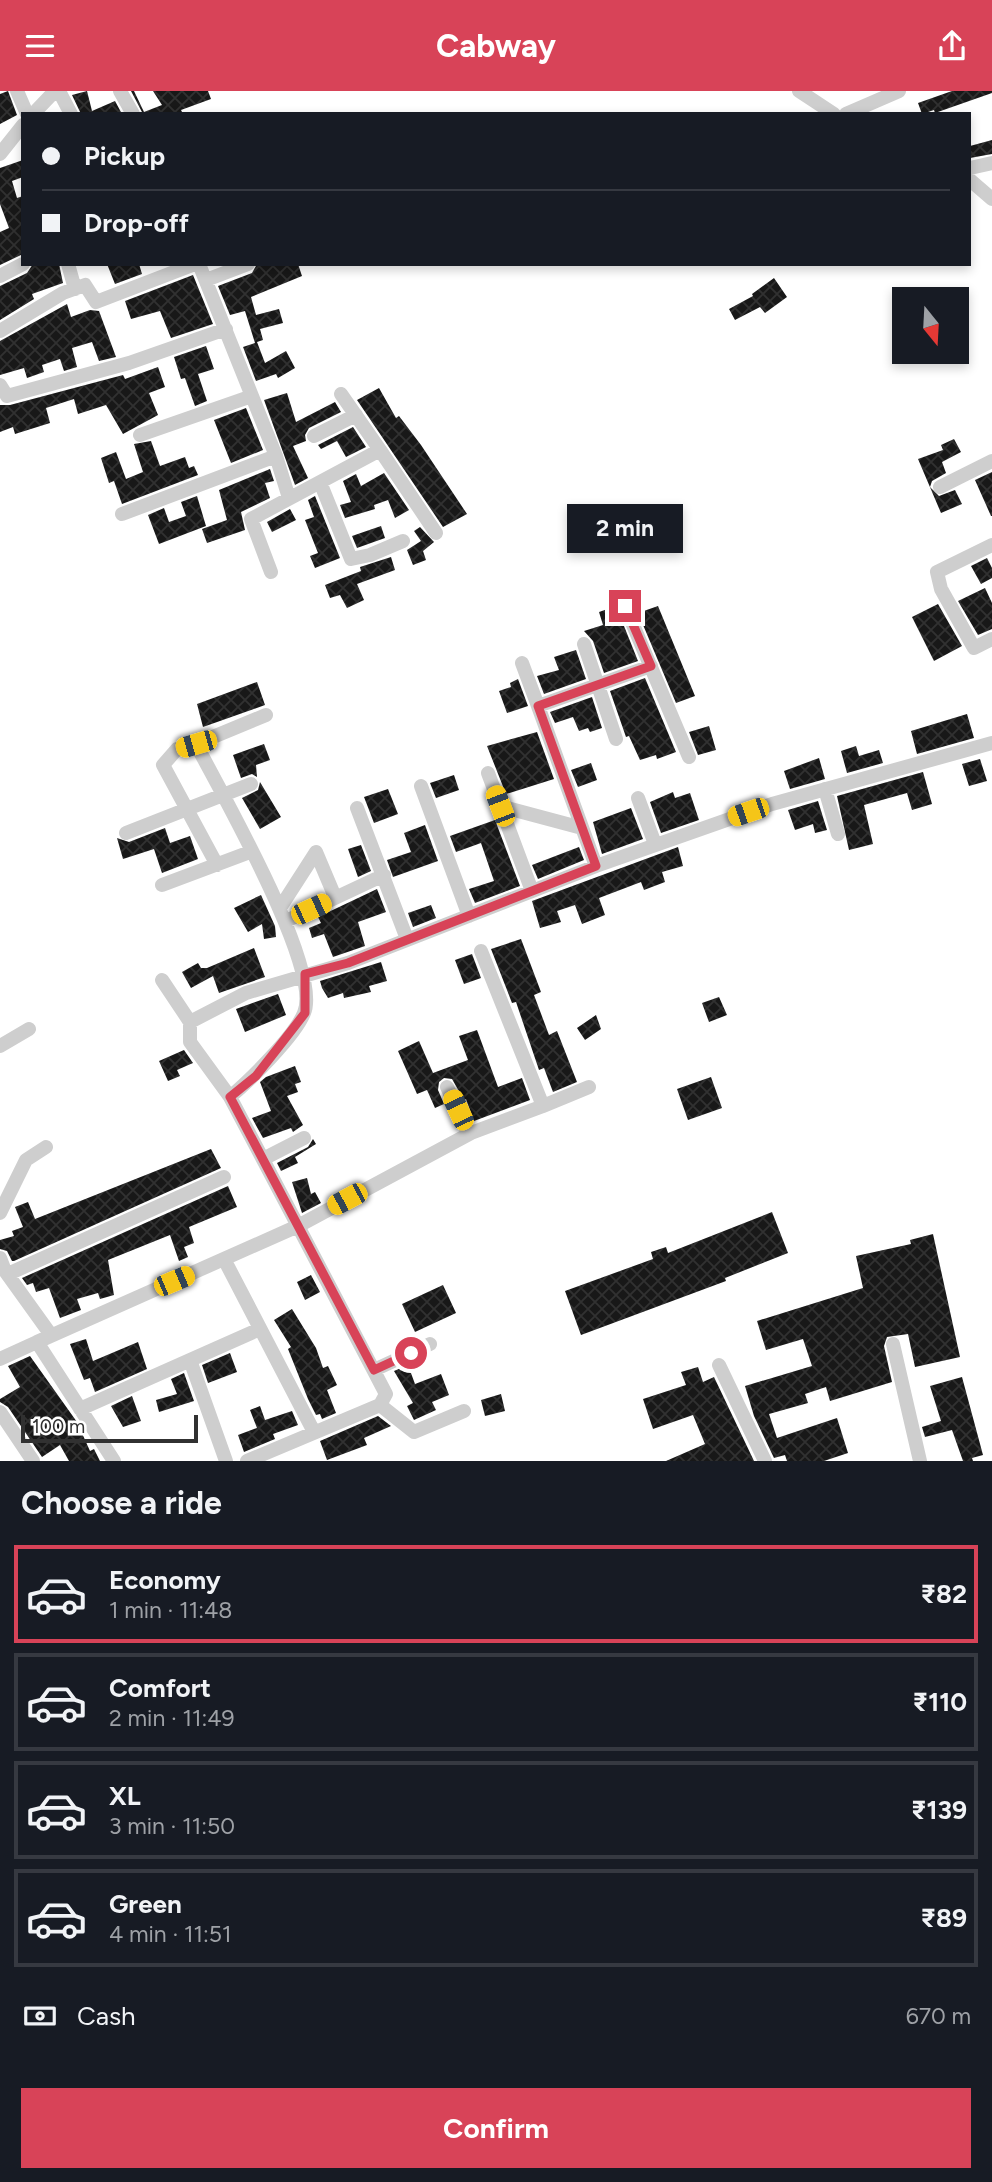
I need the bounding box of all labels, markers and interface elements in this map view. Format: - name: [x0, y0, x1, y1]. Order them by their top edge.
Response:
- icon: menu: [21, 27, 59, 65]
- text: Cabway: [436, 27, 556, 65]
- icon: share: [933, 27, 971, 65]
- text: Pickup: [84, 140, 165, 172]
- text: Drop-off: [84, 207, 189, 239]
- north arrow: [892, 287, 970, 364]
- map controls: [892, 287, 969, 364]
- callout: 2 min: [567, 505, 683, 553]
- text: 2 min: [596, 514, 654, 542]
- route end: [609, 590, 641, 622]
- car: [173, 728, 220, 760]
- car: [483, 783, 518, 829]
- car: [725, 795, 772, 829]
- car: [288, 891, 335, 927]
- car: [440, 1087, 477, 1133]
- car: [324, 1180, 371, 1218]
- car: [151, 1263, 198, 1299]
- route start: [395, 1337, 427, 1369]
- scale bar: [21, 1412, 198, 1444]
- text: 100 m: [32, 1415, 85, 1438]
- text: Choose a ride: [21, 1484, 222, 1522]
- icon: car: [25, 1563, 88, 1626]
- text: Economy: [109, 1564, 221, 1596]
- text: ₹82: [920, 1578, 967, 1610]
- text: 1 min · 11:48: [109, 1596, 232, 1624]
- icon: car: [25, 1671, 88, 1734]
- text: Comfort: [109, 1672, 211, 1704]
- text: ₹110: [913, 1686, 967, 1718]
- text: 2 min · 11:49: [109, 1704, 235, 1732]
- icon: car: [25, 1779, 88, 1842]
- text: XL: [109, 1780, 141, 1812]
- text: ₹139: [911, 1794, 967, 1826]
- text: 3 min · 11:50: [109, 1812, 235, 1840]
- icon: car: [25, 1887, 88, 1950]
- text: Green: [109, 1888, 182, 1920]
- text: ₹89: [920, 1902, 967, 1934]
- text: 4 min · 11:51: [109, 1920, 231, 1948]
- icon: cash: [21, 1997, 59, 2035]
- text: Cash: [77, 2000, 136, 2032]
- text: 670 m: [906, 2002, 971, 2030]
- button: Confirm: [21, 2088, 971, 2168]

